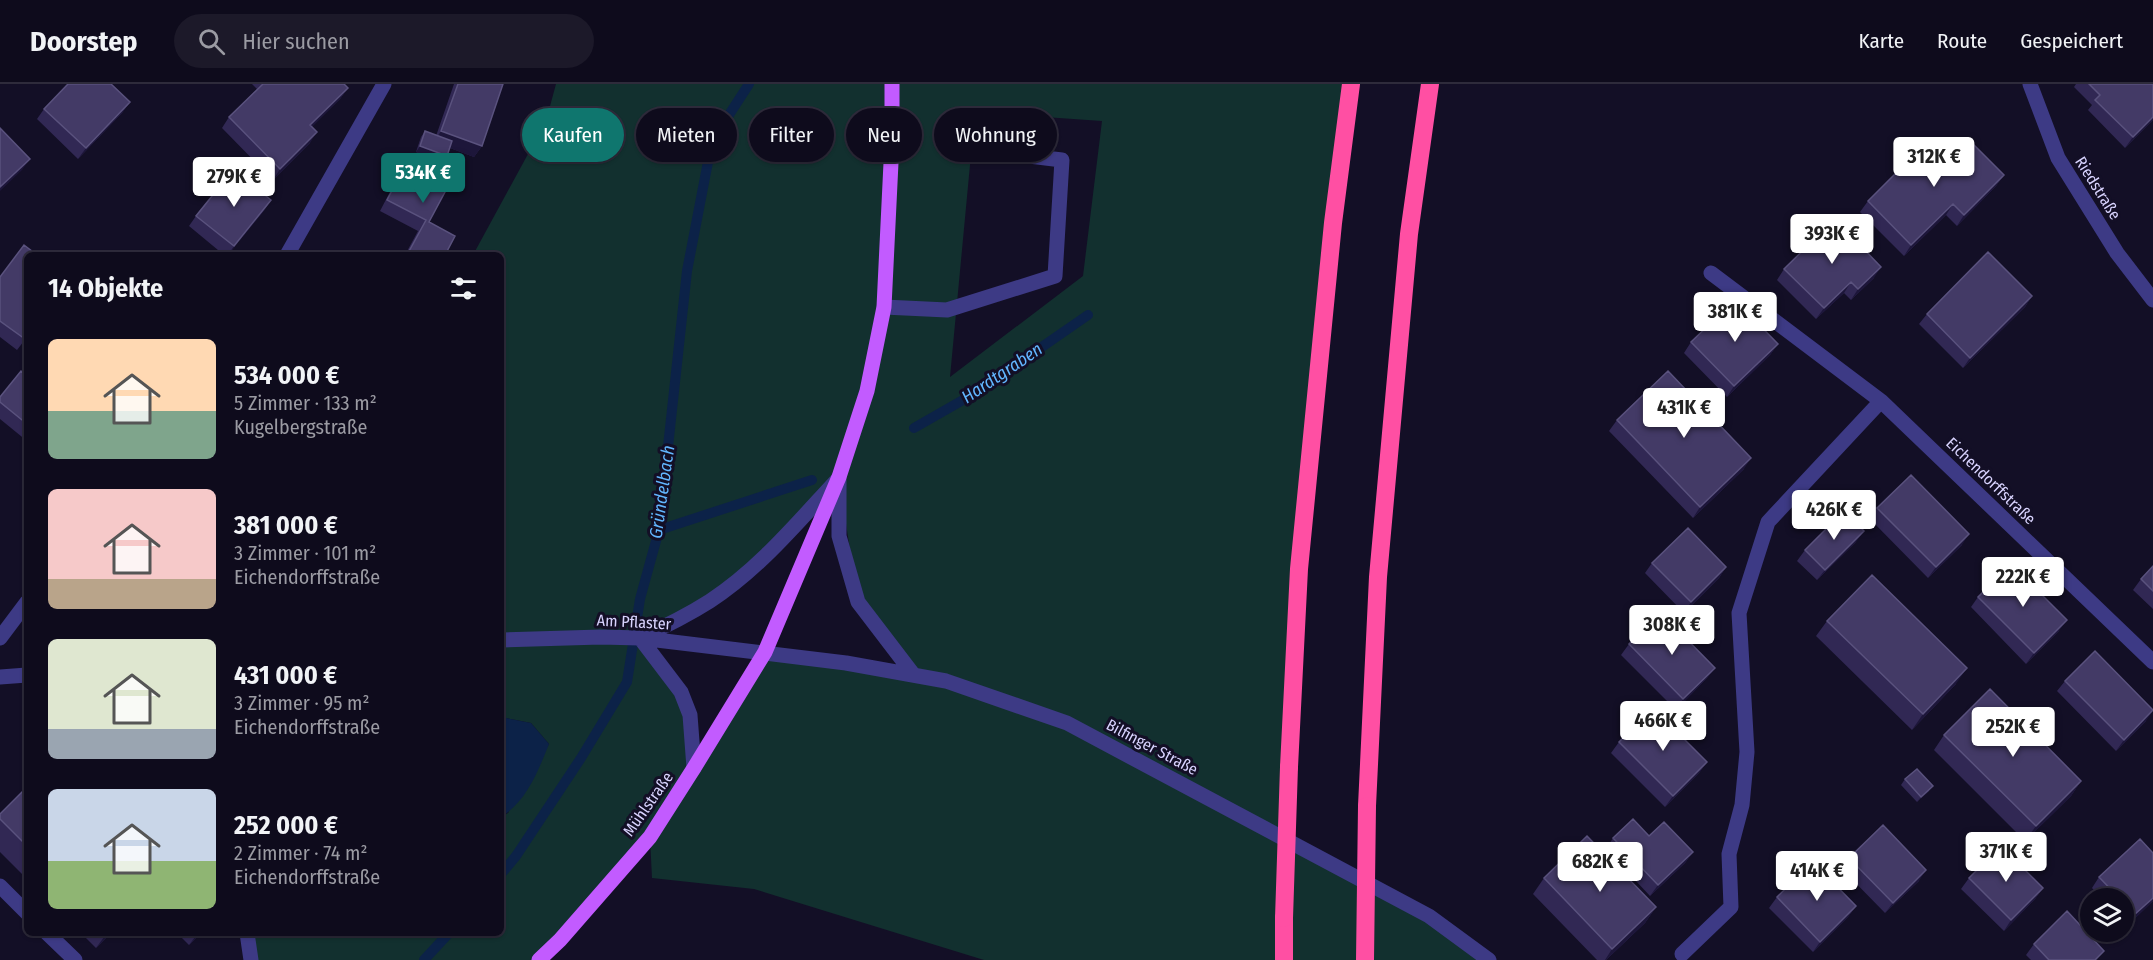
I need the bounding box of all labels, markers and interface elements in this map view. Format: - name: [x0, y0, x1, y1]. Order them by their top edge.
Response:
- search box: [174, 14, 594, 68]
- text: Doorstep: [30, 25, 138, 58]
- icon: search: [195, 25, 228, 58]
- text: Hier suchen: [243, 28, 350, 55]
- text: Karte: [1859, 28, 1904, 54]
- text: Route: [1937, 28, 1987, 54]
- text: Gespeichert: [2020, 28, 2123, 54]
- chip: Kaufen: [522, 108, 624, 162]
- chip: Mieten: [636, 108, 737, 162]
- chip: Filter: [749, 108, 834, 162]
- chip: Neu: [846, 108, 922, 162]
- chip: Wohnung: [934, 108, 1057, 162]
- pin: 312K €: [1885, 137, 1983, 188]
- text: 312K €: [1907, 144, 1961, 168]
- pin: 534K €: [374, 153, 472, 204]
- street label: Riedstraße: [2071, 153, 2125, 223]
- pin: 279K €: [185, 157, 283, 208]
- text: 534K €: [395, 160, 451, 184]
- text: 279K €: [207, 164, 261, 188]
- pin: 393K €: [1783, 214, 1881, 265]
- text: 393K €: [1804, 221, 1860, 245]
- icon: filters: [447, 272, 480, 305]
- text: 14 Objekte: [48, 273, 163, 304]
- pin: 381K €: [1686, 292, 1784, 343]
- text: 381K €: [1708, 299, 1762, 323]
- water label: Hardtgraben: [957, 338, 1047, 408]
- text: 534 000 €: [234, 360, 339, 391]
- icon: home: [96, 363, 168, 435]
- pin: 431K €: [1635, 388, 1733, 439]
- text: 5 Zimmer · 133 m²: [234, 391, 377, 415]
- text: 431K €: [1657, 395, 1711, 419]
- text: Kugelbergstraße: [234, 415, 367, 439]
- street label: Eichendorffstraße: [1942, 434, 2040, 529]
- water label: Gründelbach: [645, 444, 679, 540]
- pin: 426K €: [1785, 490, 1883, 541]
- text: 426K €: [1806, 497, 1862, 521]
- text: 381 000 €: [234, 510, 338, 541]
- icon: home: [96, 513, 168, 585]
- text: 3 Zimmer · 101 m²: [234, 541, 376, 565]
- pin: 222K €: [1974, 557, 2072, 608]
- text: 222K €: [1996, 564, 2050, 588]
- text: Eichendorffstraße: [234, 565, 380, 589]
- pin: 308K €: [1623, 605, 1721, 656]
- street label: Am Pflaster: [596, 611, 672, 633]
- text: 308K €: [1643, 612, 1701, 636]
- text: 431 000 €: [234, 660, 337, 691]
- icon: home: [96, 663, 168, 735]
- text: 3 Zimmer · 95 m²: [234, 691, 370, 715]
- pin: 466K €: [1614, 701, 1712, 752]
- pin: 252K €: [1964, 707, 2062, 758]
- text: 466K €: [1634, 708, 1692, 732]
- text: 252K €: [1986, 714, 2040, 738]
- text: Eichendorffstraße: [234, 715, 380, 739]
- street label: Bilfinger Straße: [1103, 715, 1201, 779]
- street label: Mühlstraße: [619, 768, 677, 840]
- text: 252 000 €: [234, 810, 338, 841]
- icon: home: [96, 813, 168, 885]
- pin: 371K €: [1957, 832, 2055, 883]
- text: 371K €: [1980, 839, 2032, 863]
- text: 2 Zimmer · 74 m²: [234, 841, 368, 865]
- pin: 682K €: [1551, 842, 1649, 893]
- text: 682K €: [1572, 849, 1628, 873]
- pin: 414K €: [1768, 851, 1866, 902]
- text: 414K €: [1790, 858, 1844, 882]
- text: Eichendorffstraße: [234, 865, 380, 889]
- map controls: [2080, 888, 2134, 942]
- button: layers: [2080, 888, 2134, 942]

